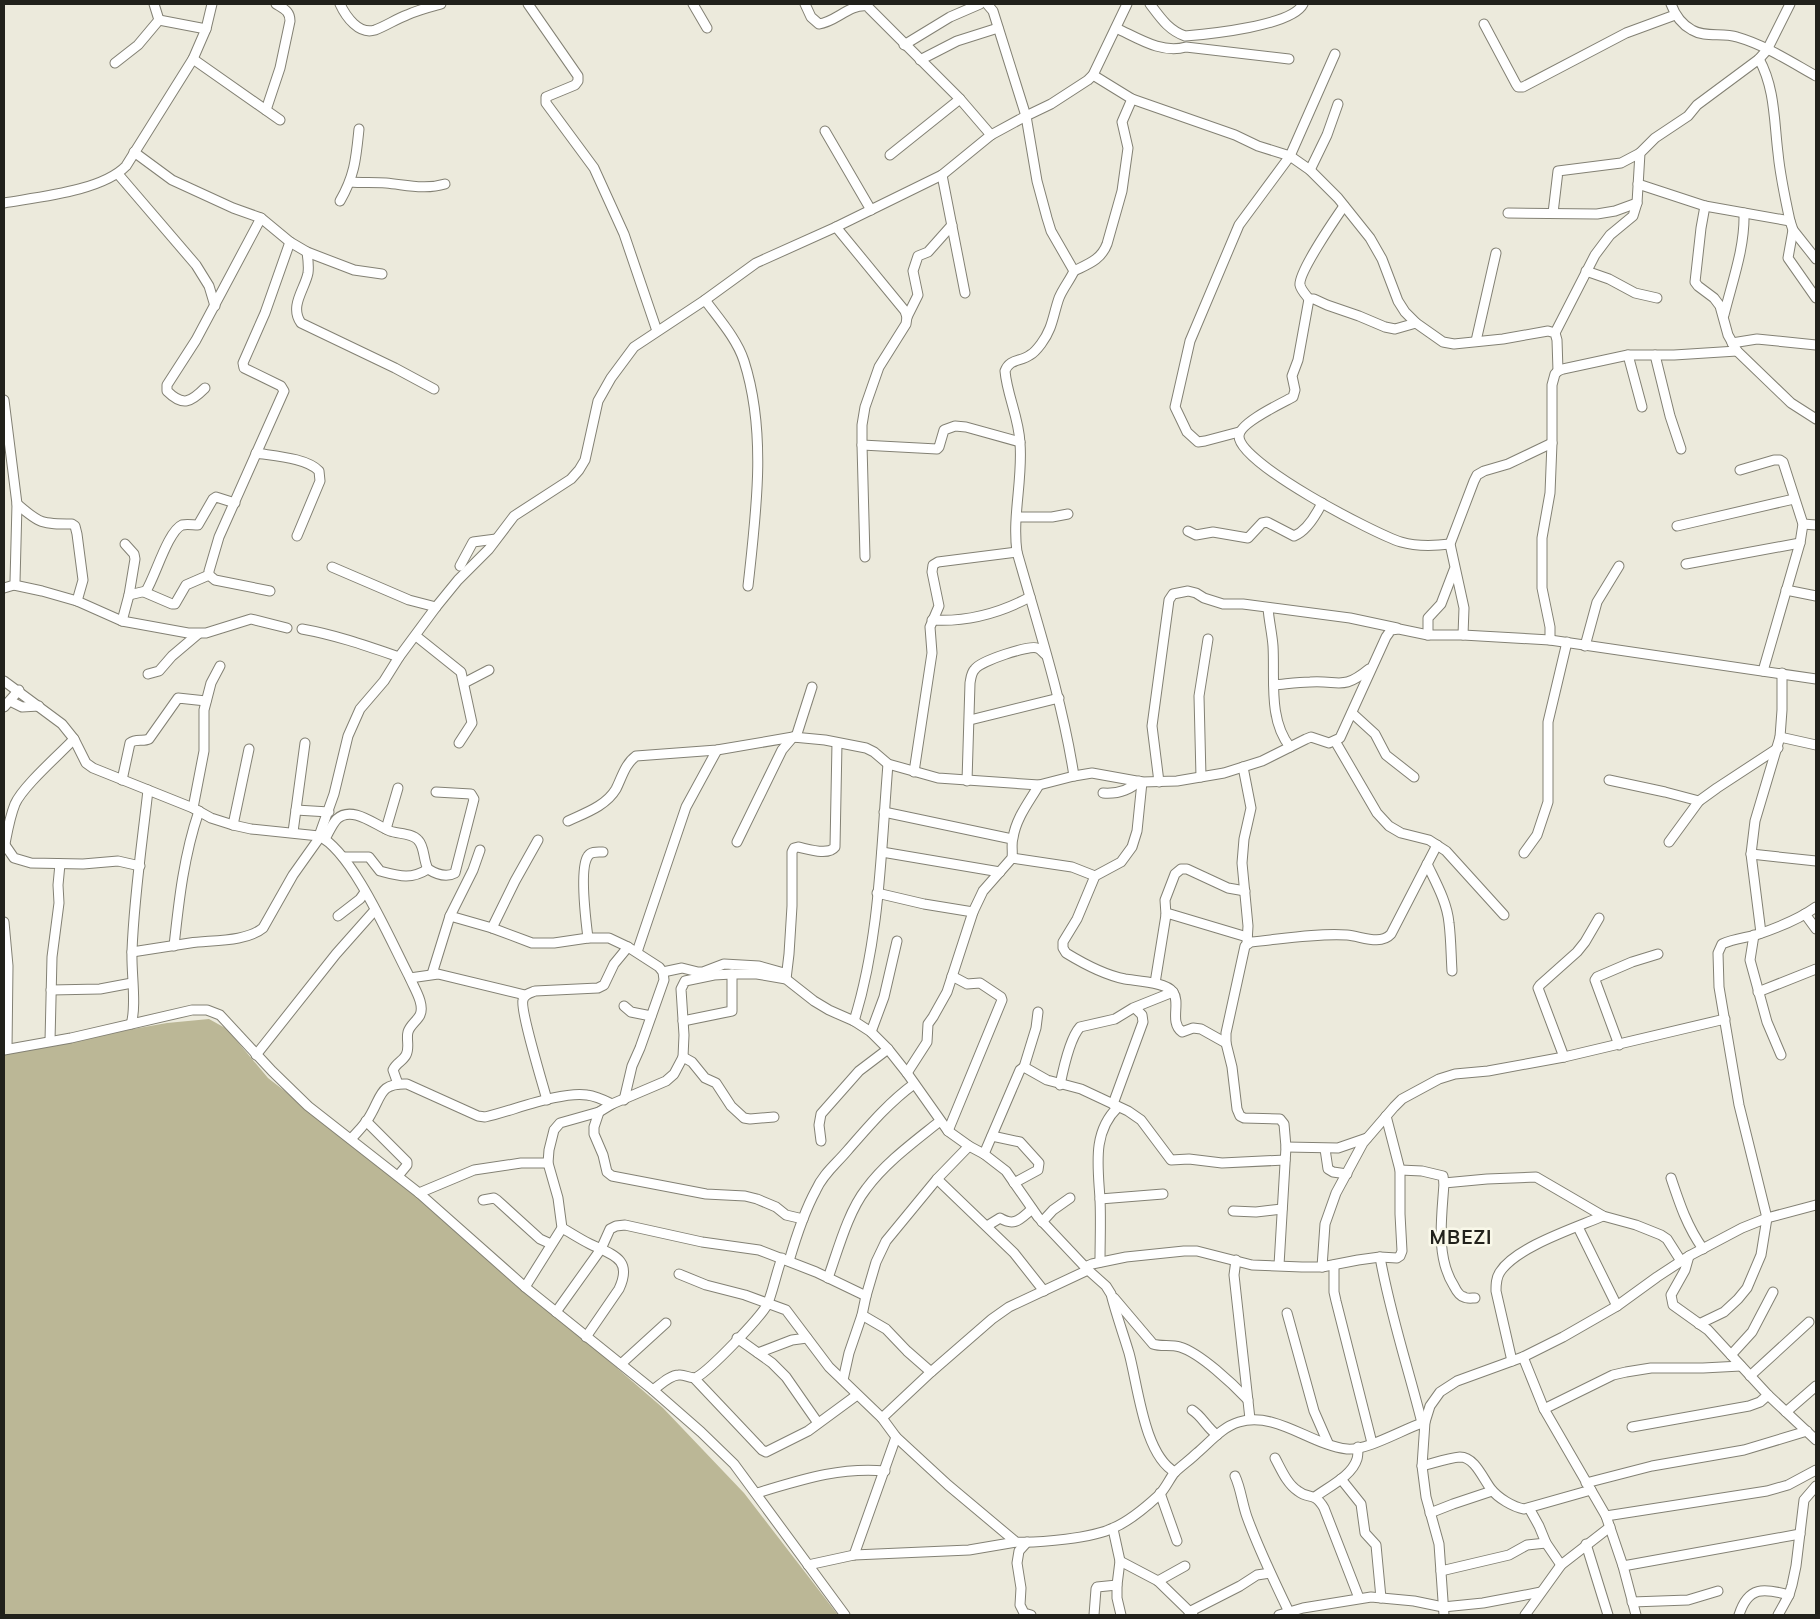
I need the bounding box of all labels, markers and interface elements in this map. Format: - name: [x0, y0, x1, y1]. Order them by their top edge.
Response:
- district label: MBEZI: [1430, 1225, 1492, 1249]

